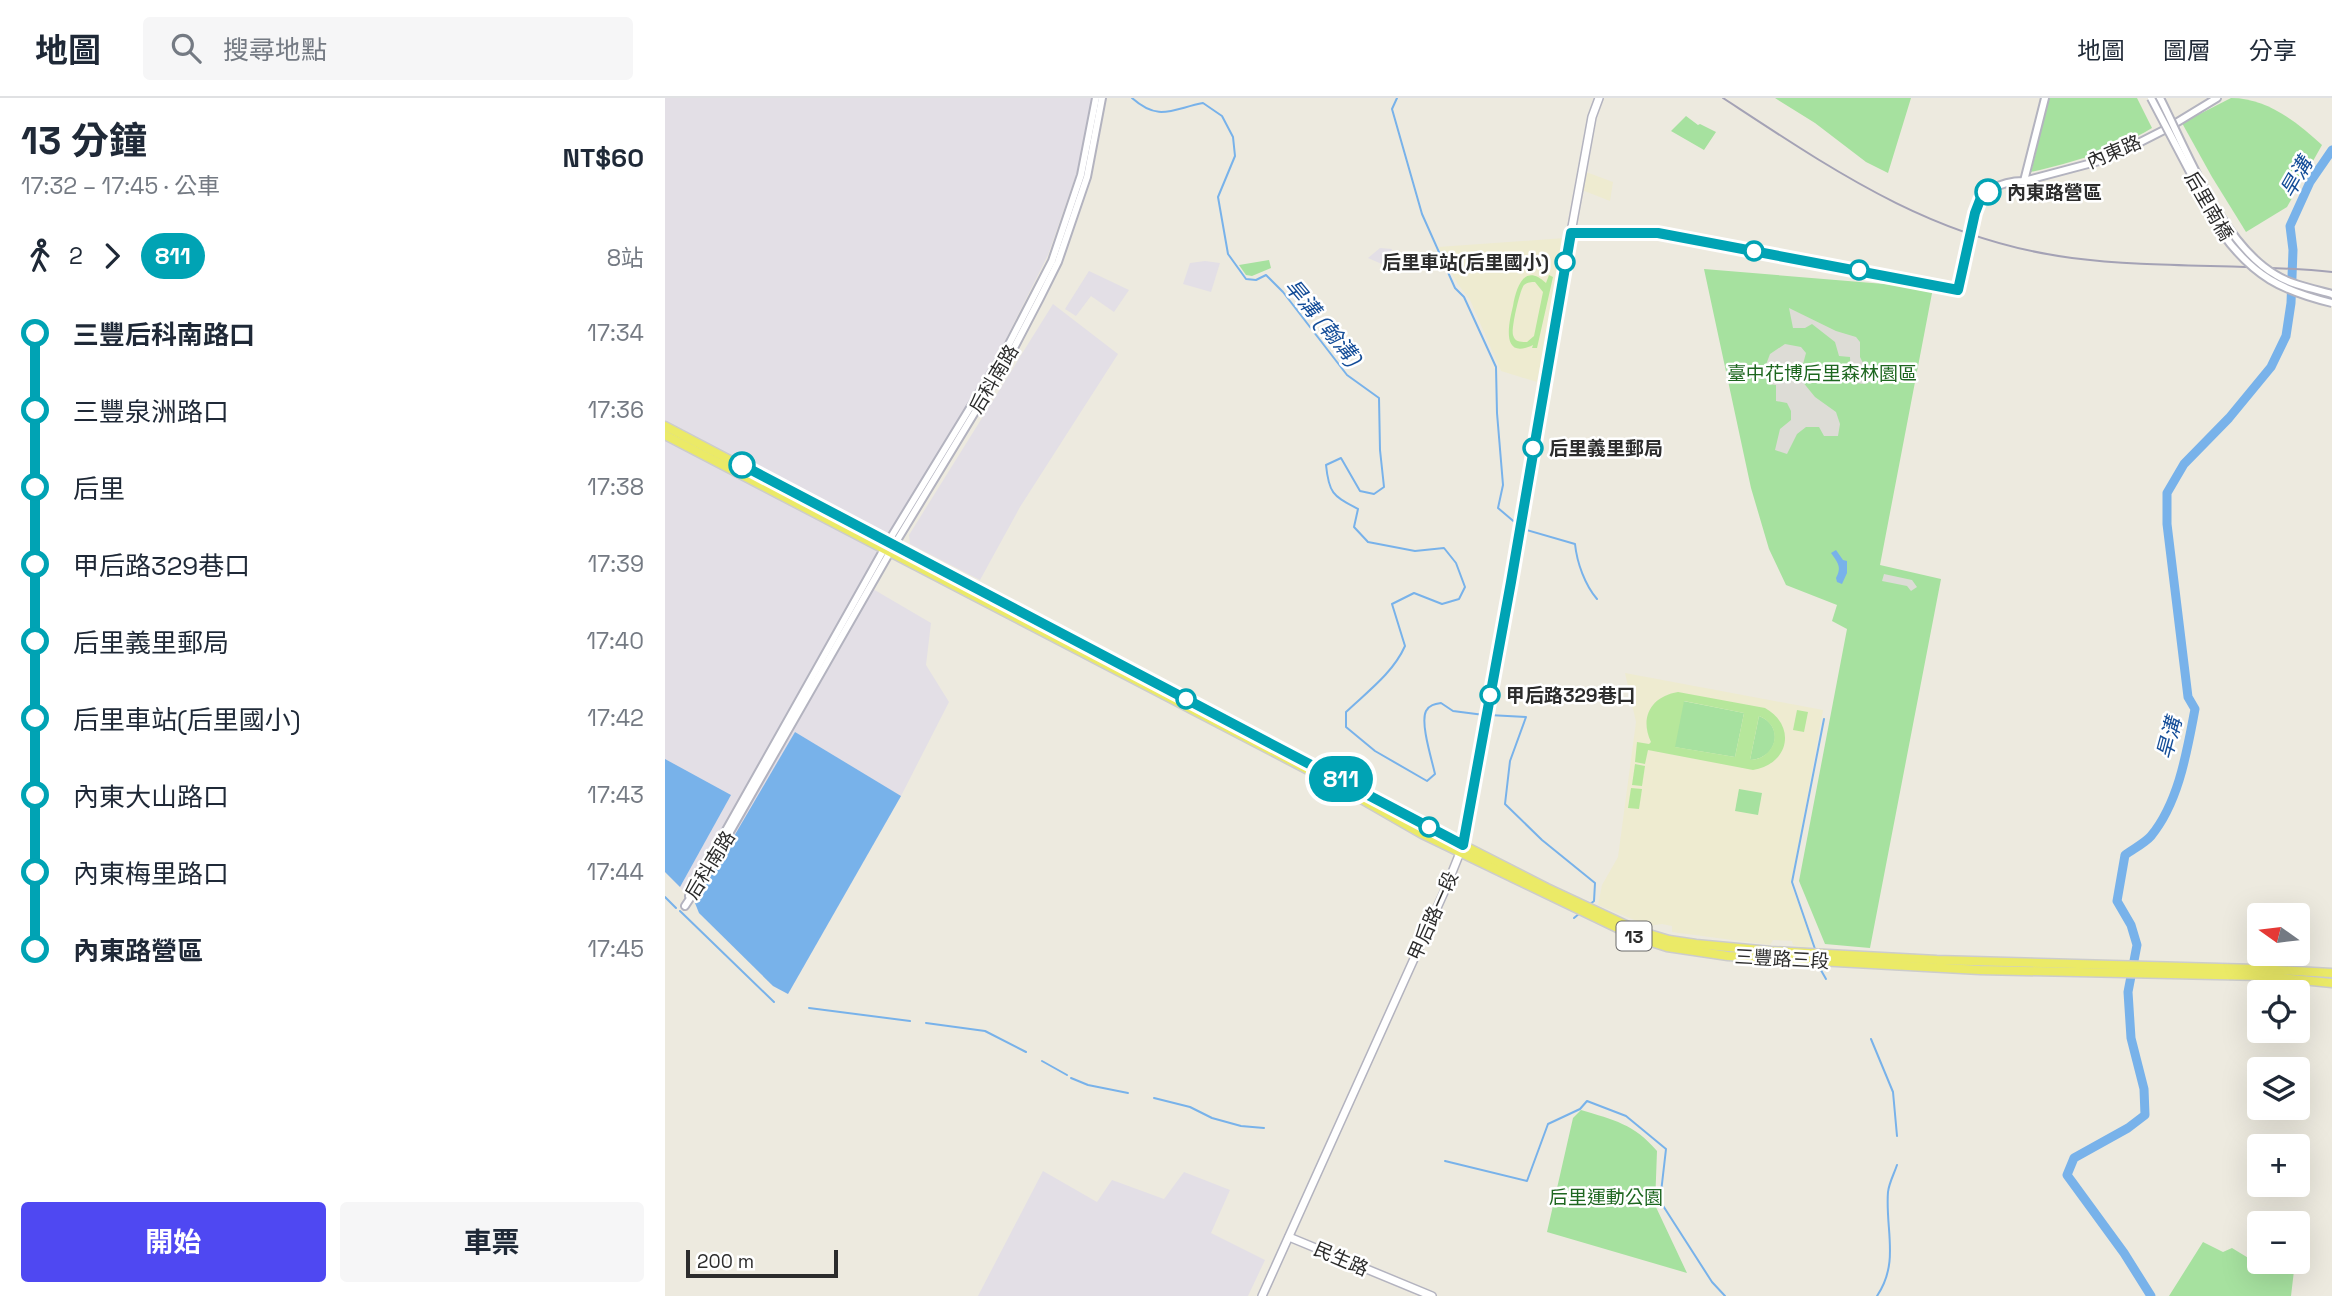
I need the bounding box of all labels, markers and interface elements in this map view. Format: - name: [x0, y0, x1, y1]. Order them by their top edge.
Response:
- search box: [143, 17, 633, 80]
- icon: search: [167, 29, 205, 67]
- text: 地圖: [35, 30, 101, 72]
- text: 搜尋地點: [223, 33, 327, 67]
- text: 地圖: [2077, 35, 2125, 66]
- text: 圖層: [2163, 35, 2211, 66]
- text: 分享: [2249, 35, 2297, 66]
- text: 13 分鐘: [21, 117, 147, 165]
- street label: 內東路: [2083, 129, 2145, 175]
- text: NT$60: [563, 141, 644, 175]
- water label: 旱溝: [2274, 149, 2320, 202]
- street label: 后里南橋: [2179, 167, 2239, 245]
- text: 17:32 – 17:45 · 公車: [21, 171, 220, 201]
- marker: 內東路營區: [1975, 179, 2001, 205]
- place label: 內東路營區: [2007, 180, 2102, 205]
- icon: walk: [21, 237, 59, 275]
- icon: forward: [93, 237, 131, 275]
- text: 811: [155, 240, 191, 271]
- text: 2: [69, 241, 83, 271]
- unlabelled marker: [1744, 241, 1764, 261]
- text: 8站: [607, 243, 644, 273]
- place label: 后里車站(后里國小): [1382, 250, 1549, 275]
- marker: 后里車站(后里國小): [1555, 252, 1575, 272]
- unlabelled marker: [1849, 260, 1869, 280]
- water label: 旱溝 (翰溝): [1279, 273, 1369, 373]
- text: 三豐后科南路口: [73, 318, 255, 352]
- text: 17:34: [587, 318, 644, 348]
- street label: 后科南路: [964, 340, 1024, 418]
- park label: 臺中花博后里森林園區: [1727, 361, 1917, 386]
- text: 三豐泉洲路口: [73, 395, 229, 429]
- text: 17:36: [588, 395, 644, 425]
- place label: 后里義里郵局: [1549, 436, 1663, 461]
- marker: 后里義里郵局: [1523, 438, 1543, 458]
- unlabelled marker: [729, 452, 755, 478]
- text: 后里: [73, 472, 125, 506]
- text: 17:38: [587, 472, 644, 502]
- text: 甲后路329巷口: [73, 549, 250, 583]
- text: 17:39: [588, 549, 644, 579]
- text: 后里義里郵局: [73, 626, 229, 660]
- text: 17:40: [586, 626, 644, 656]
- place label: 甲后路329巷口: [1506, 683, 1636, 708]
- marker: 甲后路329巷口: [1480, 685, 1500, 705]
- unlabelled marker: [1176, 689, 1196, 709]
- text: 后里車站(后里國小): [73, 703, 301, 737]
- text: 17:42: [587, 703, 644, 733]
- water label: 旱溝: [2151, 711, 2188, 762]
- line badge: 811: [1301, 756, 1381, 802]
- text: 811: [1323, 763, 1359, 794]
- text: 內東大山路口: [73, 780, 229, 814]
- text: 17:43: [587, 780, 644, 810]
- unlabelled marker: [1419, 817, 1439, 837]
- street label: 后科南路: [679, 826, 741, 904]
- text: 內東梅里路口: [73, 857, 229, 891]
- text: 17:44: [587, 857, 644, 887]
- street label: 甲后路一段: [1402, 868, 1464, 964]
- north arrow: [2247, 903, 2310, 966]
- map controls: [2247, 903, 2310, 1274]
- road number: 13: [1616, 922, 1651, 950]
- text: 內東路營區: [73, 934, 203, 968]
- text: 17:45: [587, 934, 644, 964]
- street label: 三豐路三段: [1734, 944, 1830, 974]
- button: locate: [2247, 980, 2310, 1043]
- button: layers: [2247, 1057, 2310, 1120]
- button: +: [2247, 1134, 2310, 1197]
- park label: 后里運動公園: [1549, 1185, 1663, 1210]
- button: 開始: [21, 1202, 326, 1282]
- button: 車票: [340, 1202, 644, 1282]
- button: −: [2247, 1211, 2310, 1274]
- street label: 民生路: [1310, 1236, 1372, 1282]
- scale bar: [686, 1247, 838, 1279]
- text: 200 m: [697, 1249, 754, 1274]

